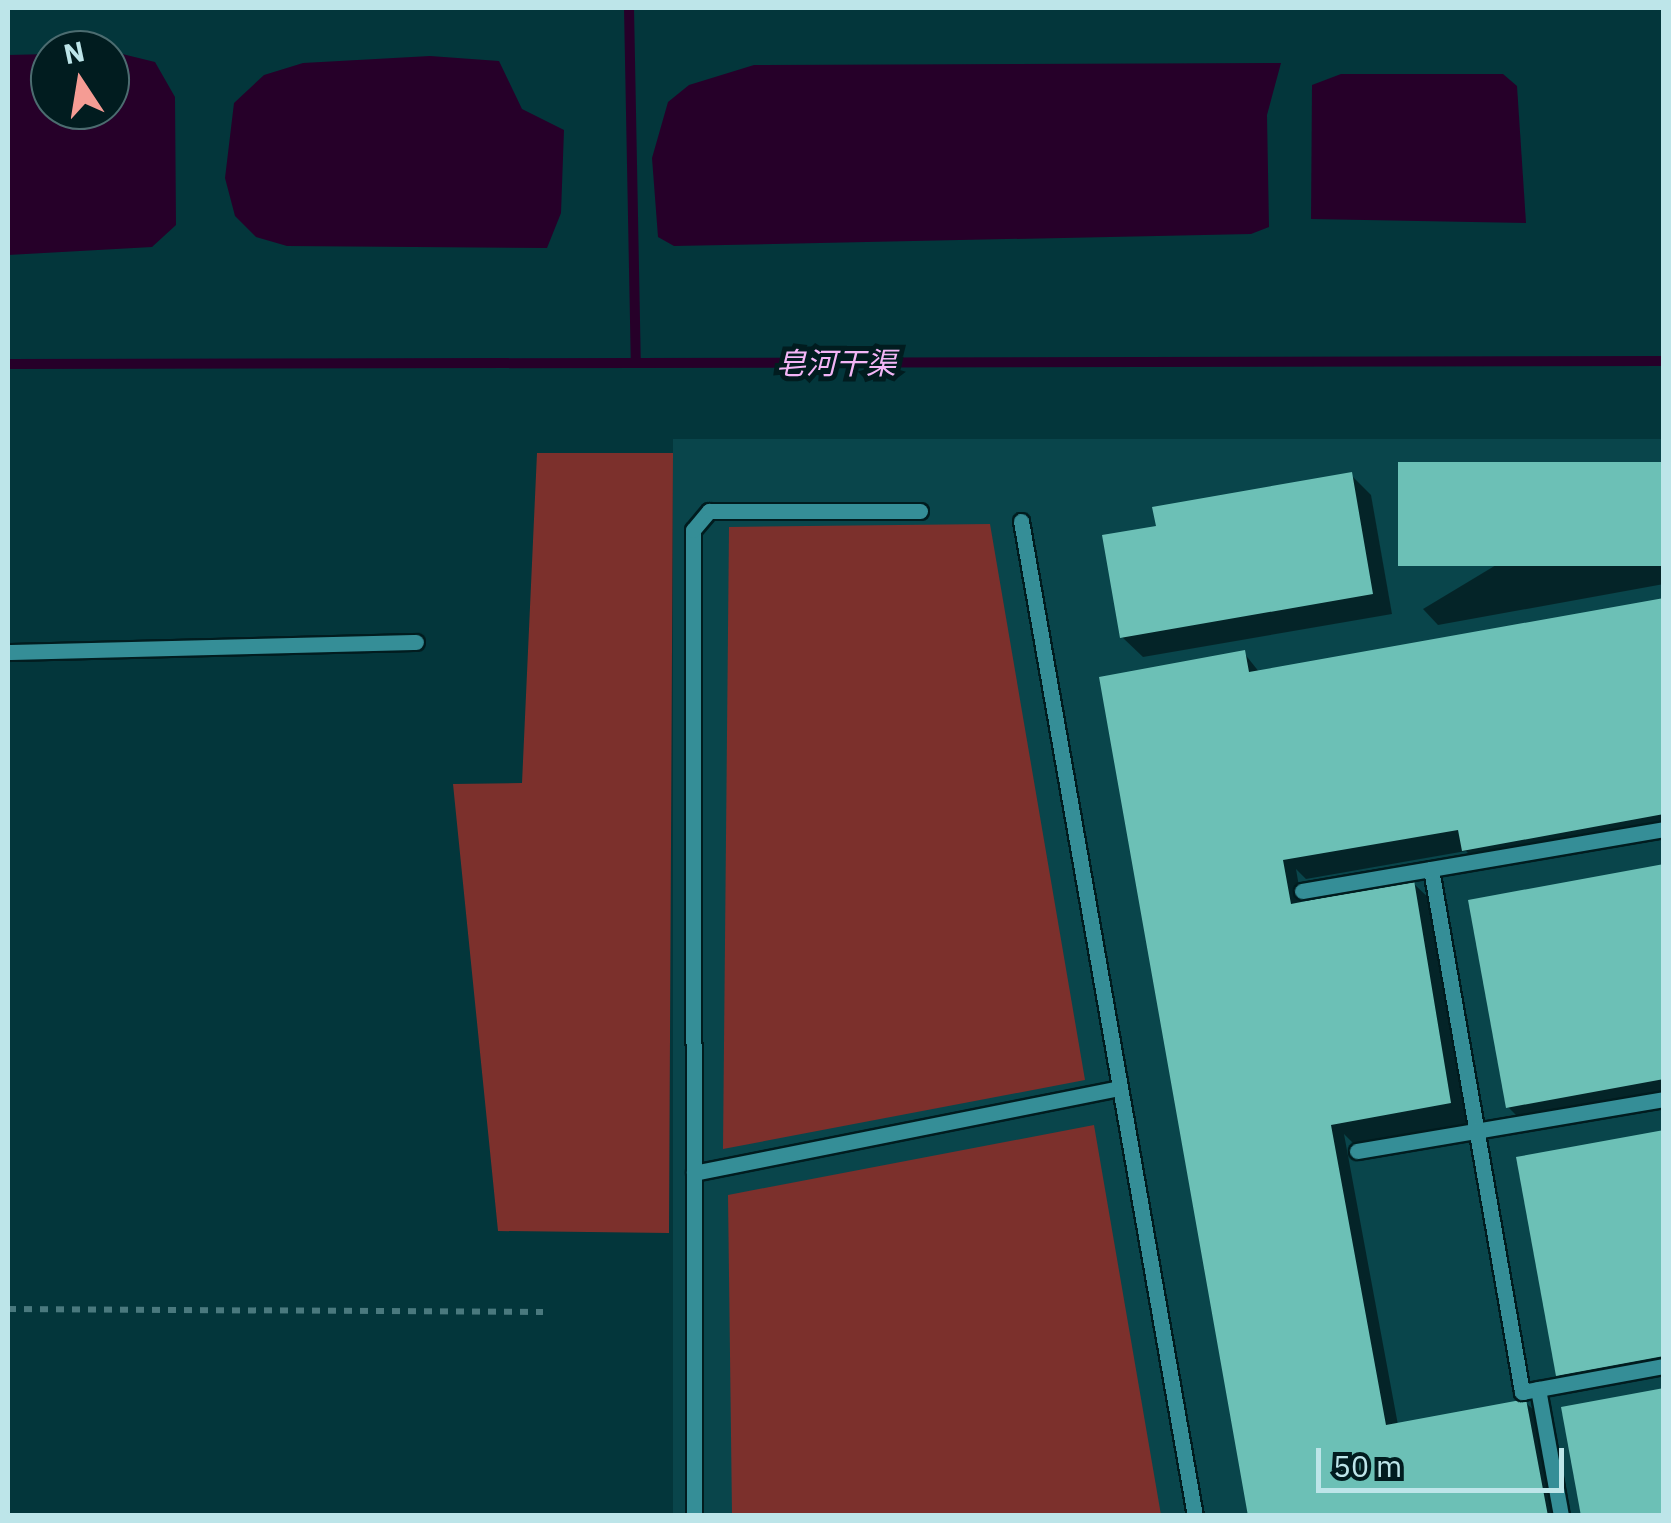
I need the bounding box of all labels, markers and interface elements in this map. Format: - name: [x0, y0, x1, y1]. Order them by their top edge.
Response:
- north arrow: [30, 30, 130, 130]
- text: N: [60, 32, 88, 72]
- water label: 皂河干渠: [776, 345, 896, 381]
- scale bar: [1321, 1428, 1568, 1490]
- text: 50 m: [1333, 1446, 1402, 1485]

